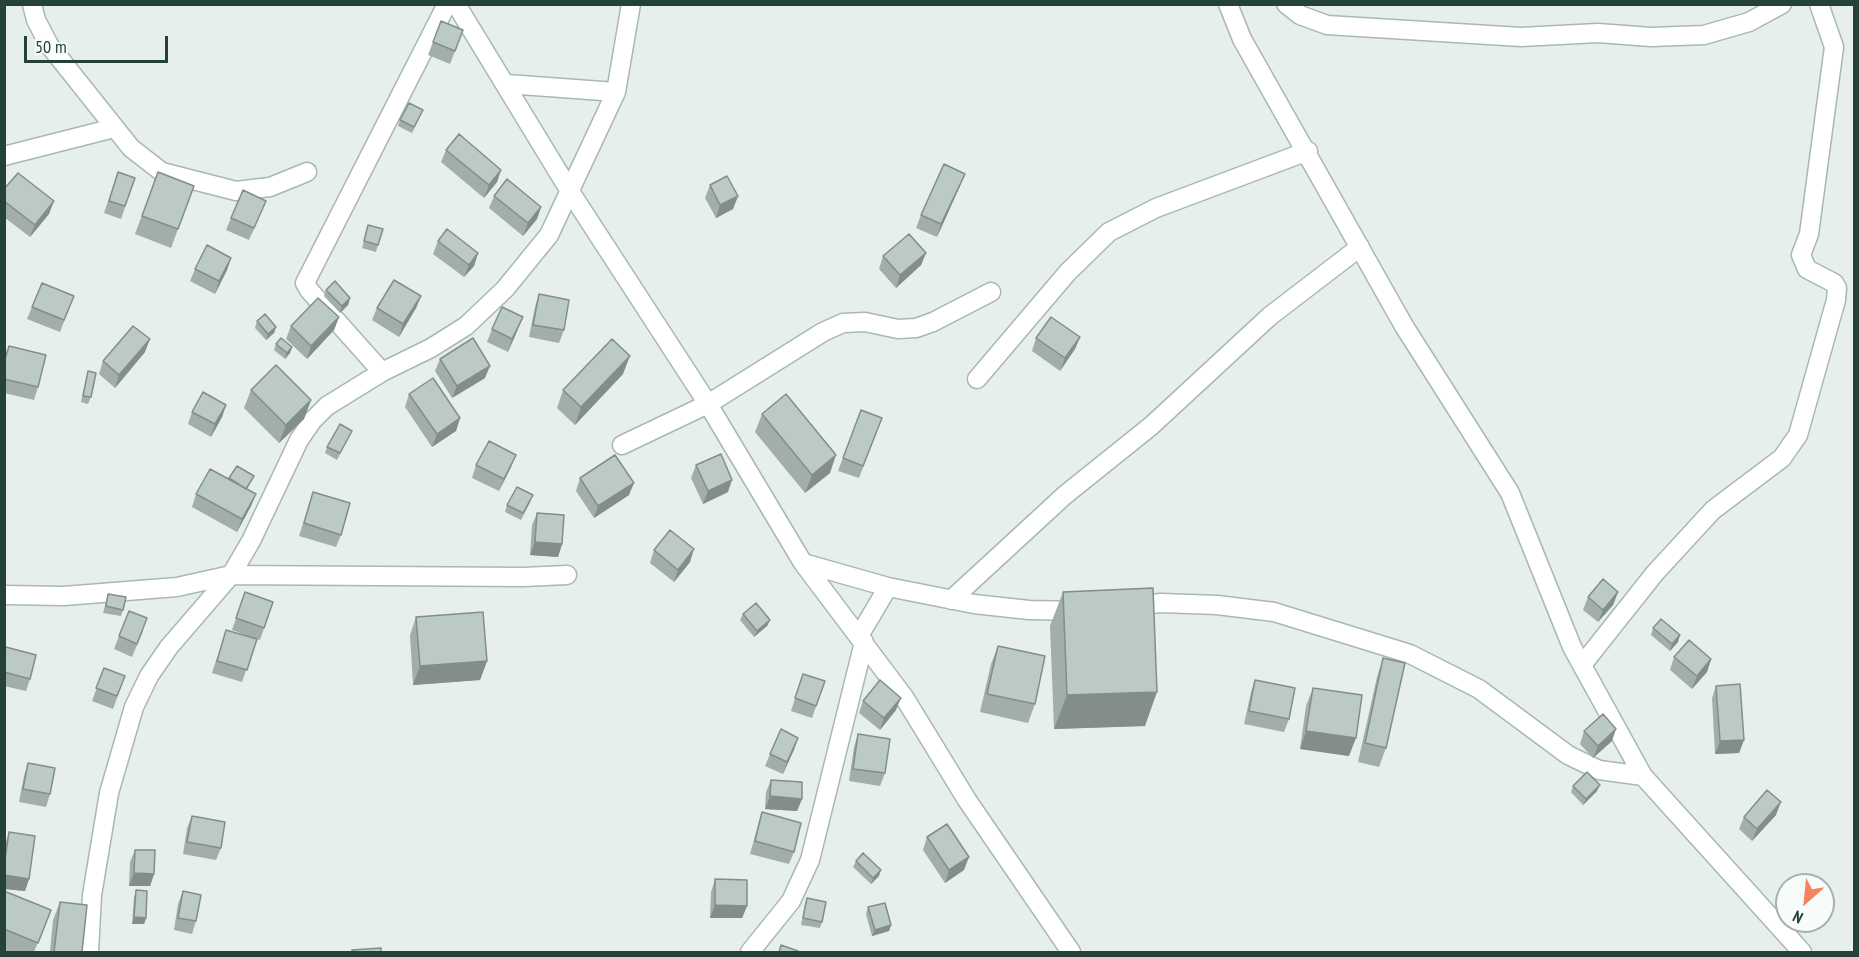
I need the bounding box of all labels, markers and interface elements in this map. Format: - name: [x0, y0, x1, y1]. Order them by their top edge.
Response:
- scale bar: [27, 24, 171, 62]
- text: 50 m: [35, 35, 67, 58]
- north arrow: [1775, 873, 1835, 933]
- text: N: [1789, 906, 1806, 928]

